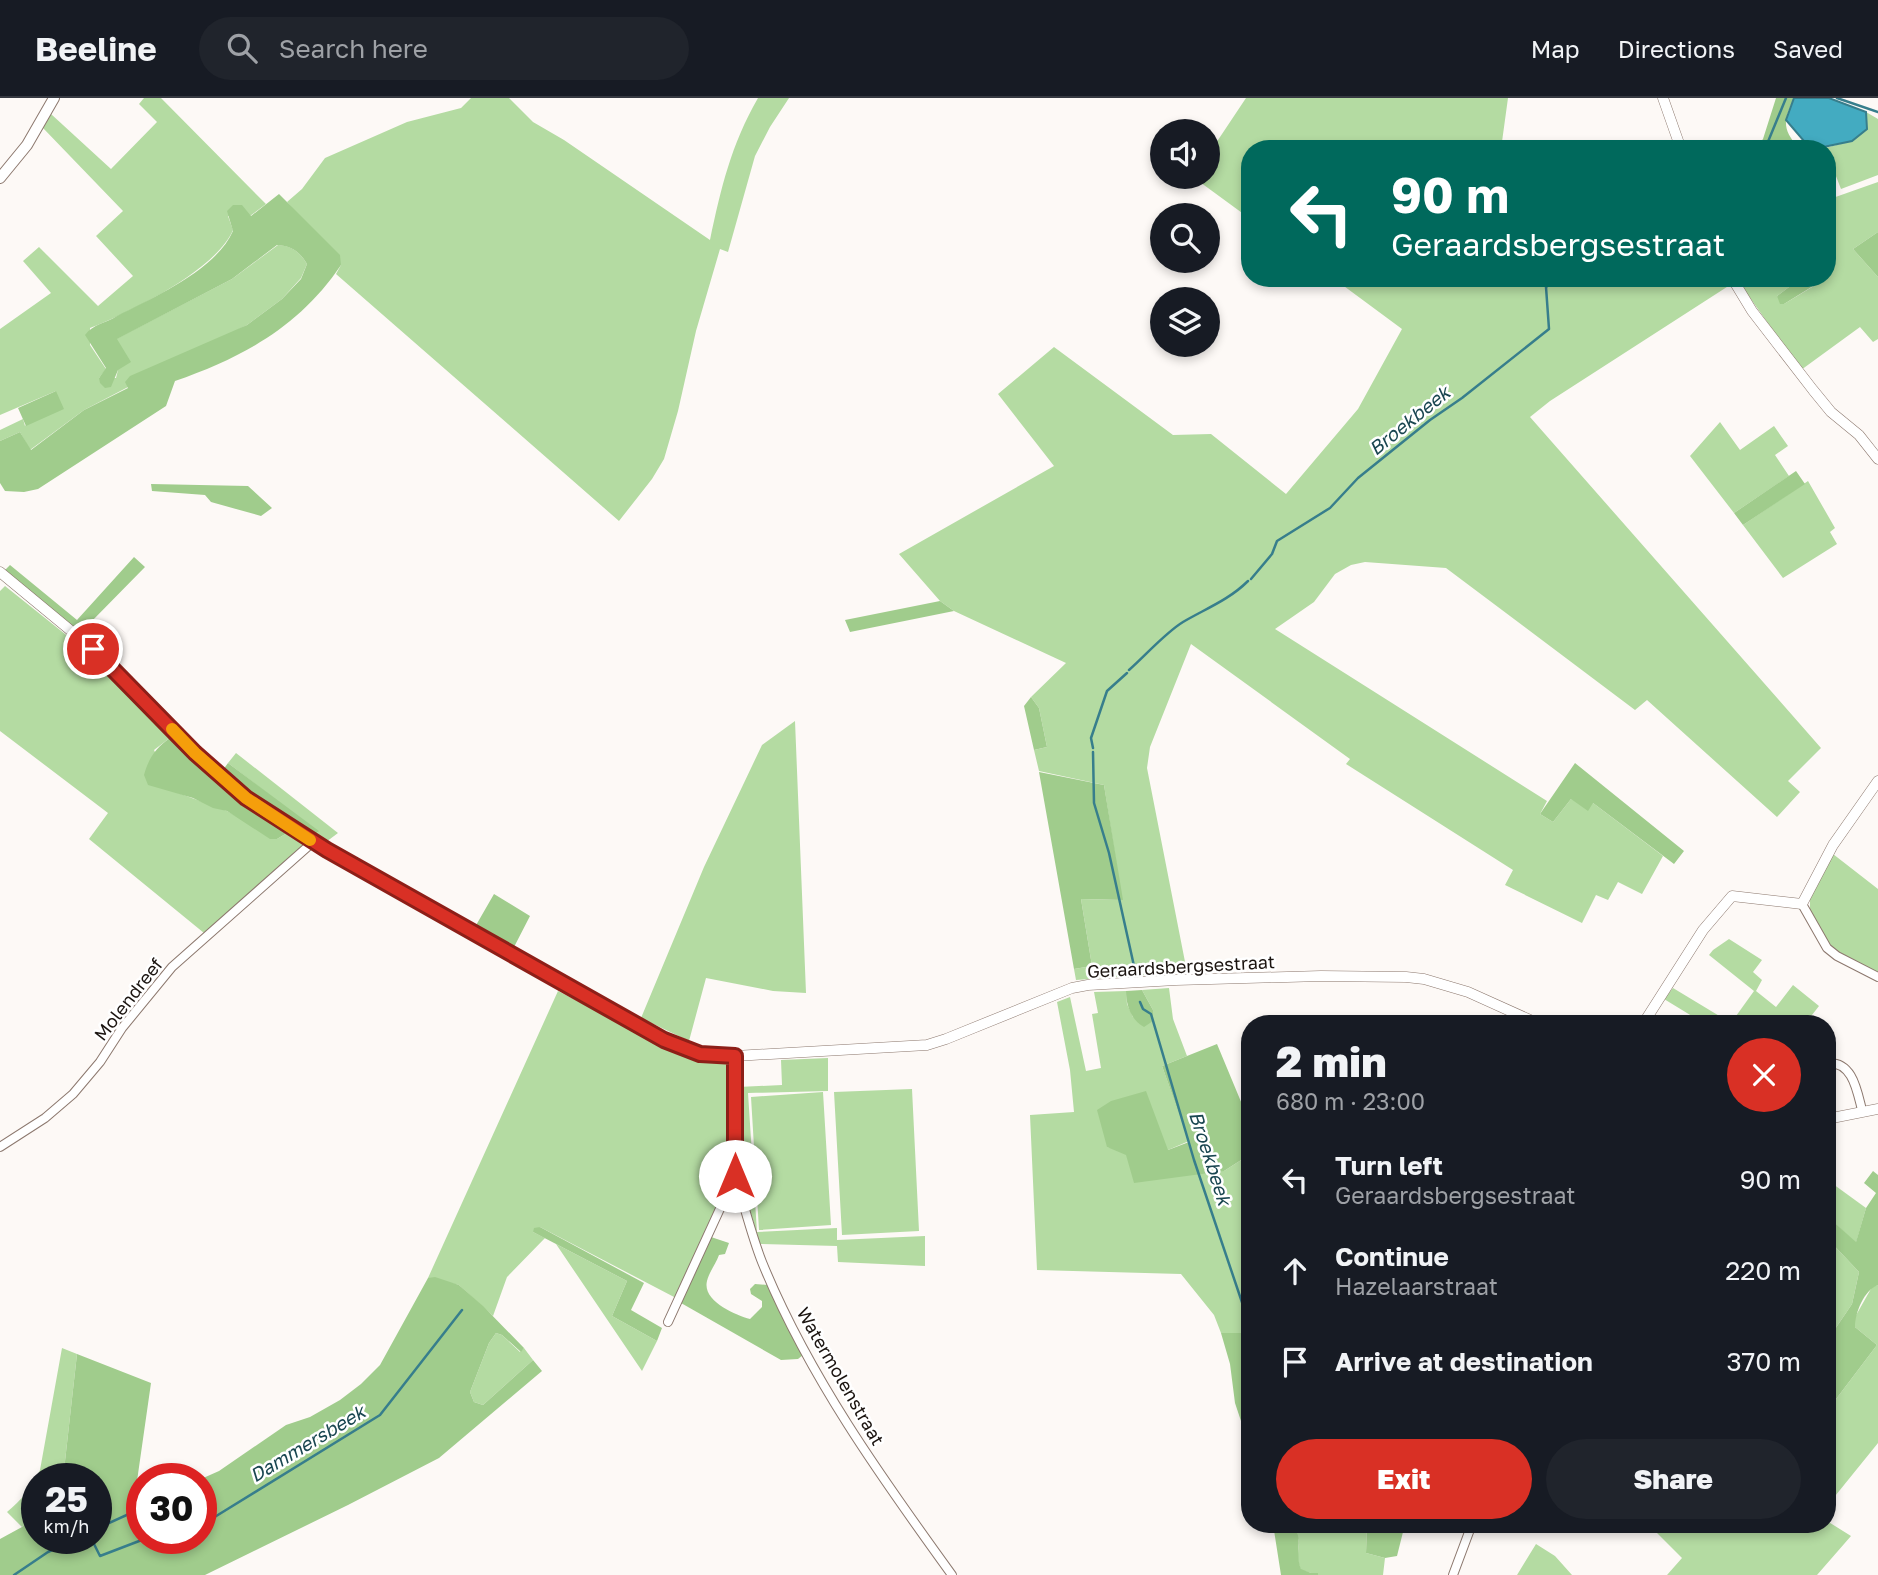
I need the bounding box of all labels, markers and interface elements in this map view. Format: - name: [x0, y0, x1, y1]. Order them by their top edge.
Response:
- search box: [199, 17, 689, 80]
- text: Beeline: [35, 29, 157, 68]
- icon: search: [223, 29, 261, 67]
- text: Search here: [279, 33, 428, 64]
- text: Map: [1531, 34, 1580, 63]
- text: Directions: [1618, 34, 1735, 63]
- text: Saved: [1773, 34, 1843, 63]
- map controls: [1150, 119, 1220, 357]
- button: sound: [1150, 119, 1220, 189]
- text: 90 m: [1391, 165, 1509, 224]
- icon: left: [1276, 168, 1367, 259]
- button: search: [1150, 203, 1220, 273]
- text: Geraardsbergsestraat: [1391, 225, 1725, 263]
- button: layers: [1150, 287, 1220, 357]
- water label: Broekbeek: [1364, 379, 1456, 460]
- pin: [63, 619, 123, 679]
- icon: arrive: [74, 630, 112, 668]
- street label: Geraardsbergsestraat: [1086, 950, 1276, 982]
- street label: Molendreef: [89, 953, 167, 1045]
- text: 2 min: [1276, 1036, 1387, 1086]
- button: close: [1727, 1038, 1801, 1112]
- text: 680 m · 23:00: [1276, 1087, 1425, 1115]
- water label: Broekbeek: [1185, 1108, 1238, 1210]
- position arrow: [698, 1139, 772, 1213]
- text: Turn left: [1335, 1150, 1443, 1181]
- icon: left: [1276, 1161, 1314, 1199]
- text: 90 m: [1740, 1164, 1801, 1195]
- text: Geraardsbergsestraat: [1335, 1181, 1575, 1209]
- text: Continue: [1335, 1241, 1449, 1272]
- icon: ahead: [1276, 1252, 1314, 1290]
- text: 220 m: [1725, 1255, 1801, 1286]
- text: Hazelaarstraat: [1335, 1272, 1498, 1300]
- street label: Watermolenstraat: [792, 1303, 890, 1449]
- icon: arrive: [1276, 1343, 1314, 1381]
- text: Arrive at destination: [1335, 1346, 1593, 1377]
- text: 370 m: [1726, 1346, 1801, 1377]
- water label: Dammersbeek: [245, 1398, 371, 1486]
- button: Exit: [1276, 1439, 1532, 1519]
- button: Share: [1546, 1439, 1801, 1519]
- speed limit sign: 30: [126, 1463, 217, 1554]
- text: 25: [45, 1478, 88, 1520]
- text: km/h: [44, 1515, 89, 1537]

